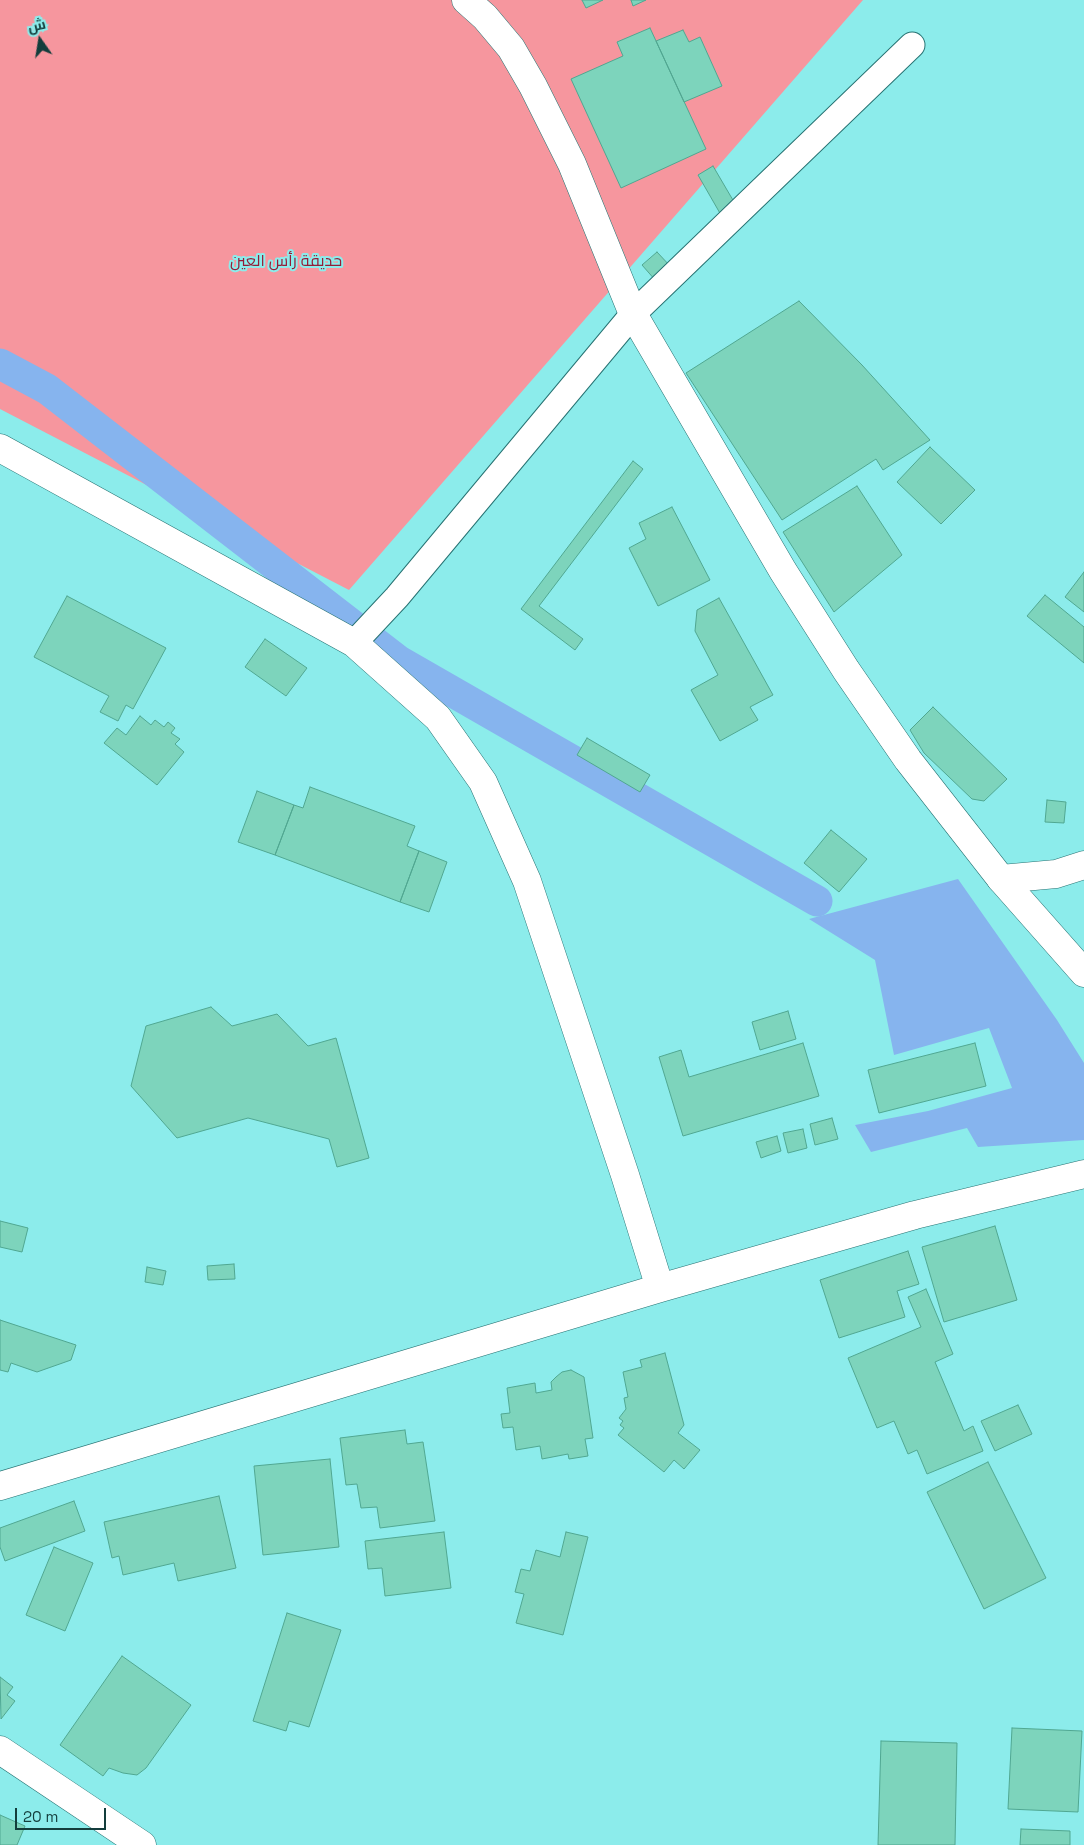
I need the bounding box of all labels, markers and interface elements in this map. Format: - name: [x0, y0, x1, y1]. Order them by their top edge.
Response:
- north arrow: [15, 15, 65, 65]
- text: ش: [26, 15, 47, 36]
- park label: حديقة رأس العين: [230, 252, 342, 272]
- scale bar: [18, 1798, 109, 1830]
- text: 20 m: [23, 1807, 58, 1826]

